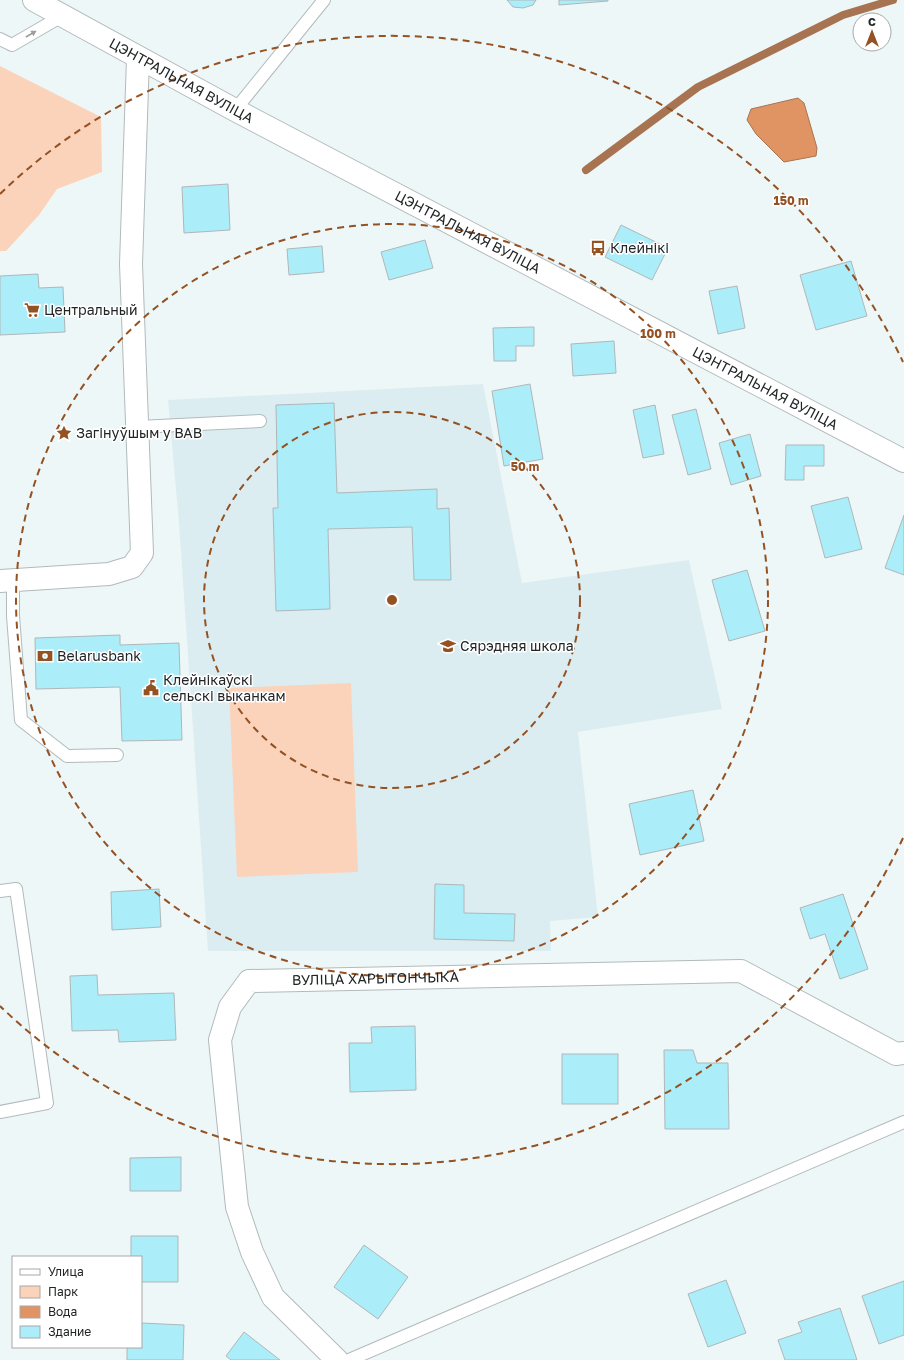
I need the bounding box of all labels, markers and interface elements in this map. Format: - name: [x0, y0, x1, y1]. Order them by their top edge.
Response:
- north arrow: [852, 12, 892, 52]
- text: С: [868, 15, 876, 28]
- one-way arrow: [26, 30, 36, 38]
- street label: ЦЭНТРАЛЬНАЯ ВУЛІЦА: [107, 34, 257, 127]
- street label: ЦЭНТРАЛЬНАЯ ВУЛІЦА: [392, 187, 544, 277]
- text: 150 m: [774, 193, 808, 208]
- bus stop icon: Клейнікі: [589, 239, 607, 257]
- place label: Клейнікі: [610, 239, 669, 256]
- supermarket icon: Центральный: [23, 301, 41, 319]
- place label: Центральный: [44, 301, 137, 318]
- text: 100 m: [640, 326, 676, 341]
- street label: ЦЭНТРАЛЬНАЯ ВУЛІЦА: [690, 343, 842, 433]
- place icon: Загінуўшым у ВАВ: [55, 424, 73, 442]
- place label: Загінуўшым у ВАВ: [76, 424, 202, 441]
- text: 50 m: [511, 459, 539, 474]
- centre of rings: [385, 593, 399, 607]
- school or university icon: Сярэдняя школа: [439, 637, 457, 655]
- place label: Сярэдняя школа: [460, 637, 574, 654]
- bank icon: Belarusbank: [36, 647, 54, 665]
- place label: Belarusbank: [57, 647, 141, 664]
- place label: Клейнікаўскі сельскі выканкам: [163, 671, 286, 704]
- public building icon: Клейнікаўскі сельскі выканкам: [142, 679, 160, 697]
- street label: ВУЛІЦА ХАРЫТОНЧЫКА: [292, 968, 460, 988]
- legend: [12, 1256, 142, 1348]
- text: Улица: [48, 1264, 84, 1279]
- text: Парк: [48, 1284, 78, 1299]
- text: Вода: [48, 1304, 77, 1319]
- text: Здание: [48, 1324, 91, 1339]

